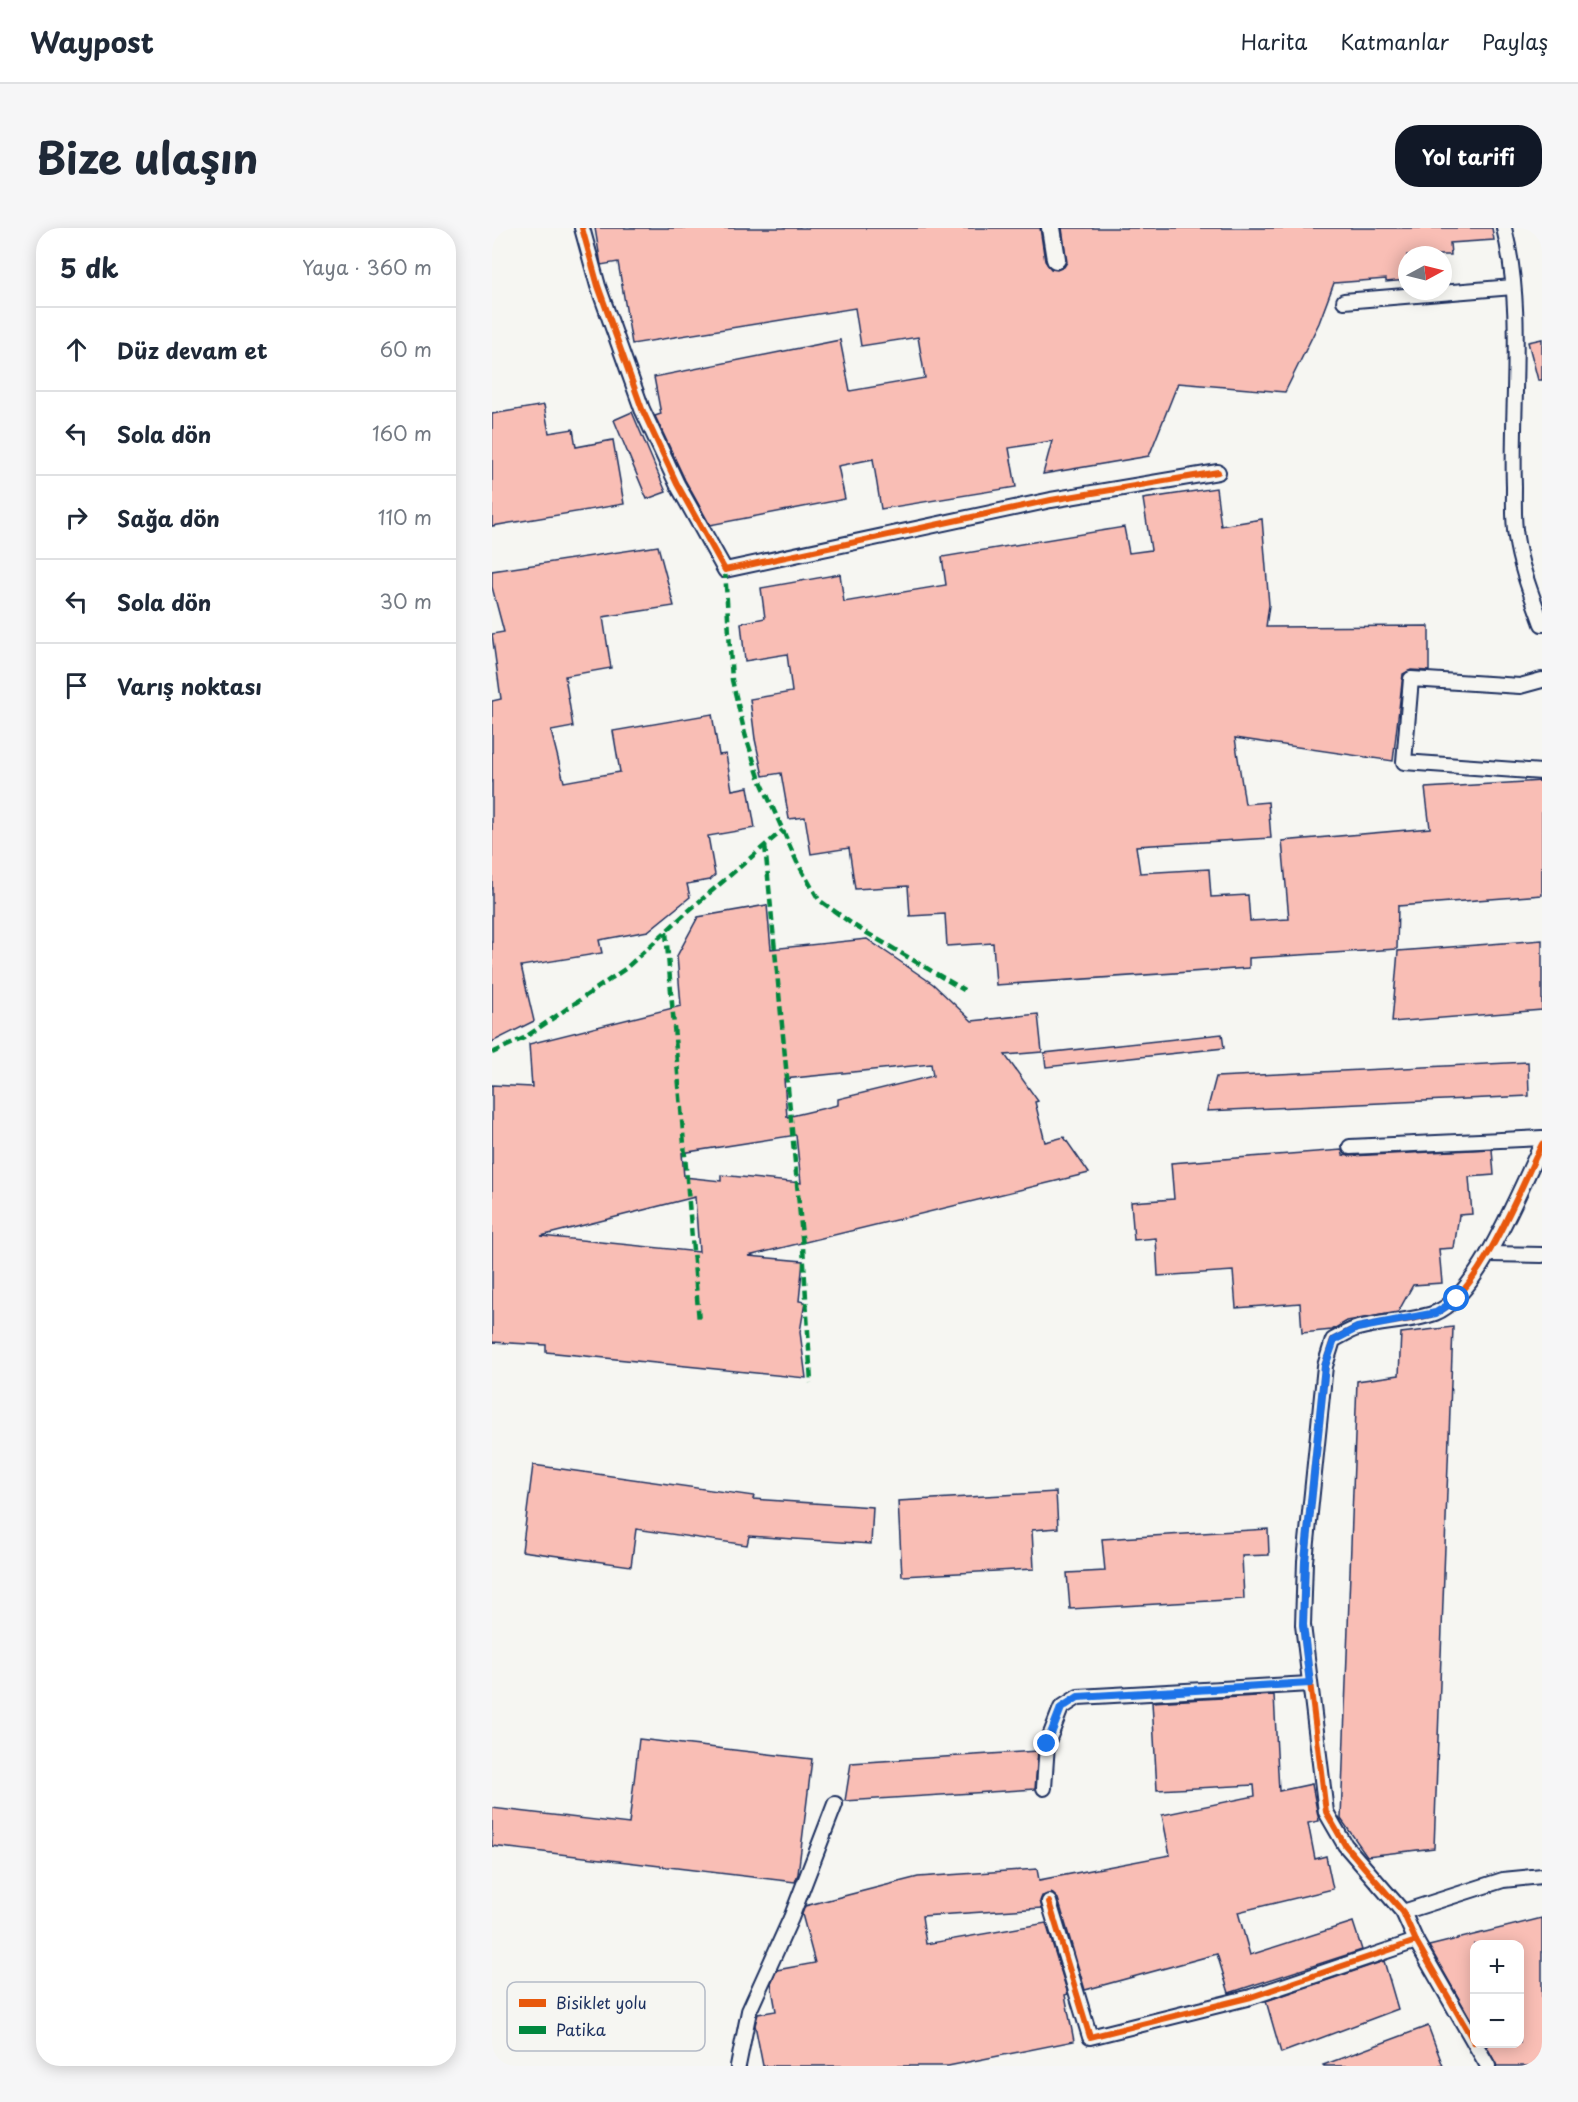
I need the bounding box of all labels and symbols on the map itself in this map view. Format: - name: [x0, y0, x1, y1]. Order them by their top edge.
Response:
- north arrow: [1398, 246, 1452, 300]
- route start: [1443, 1285, 1469, 1311]
- route end: [1033, 1730, 1059, 1756]
- legend: [507, 1982, 705, 2051]
- text: Bisiklet yolu: [556, 1990, 647, 2014]
- text: Patika: [556, 2017, 606, 2041]

